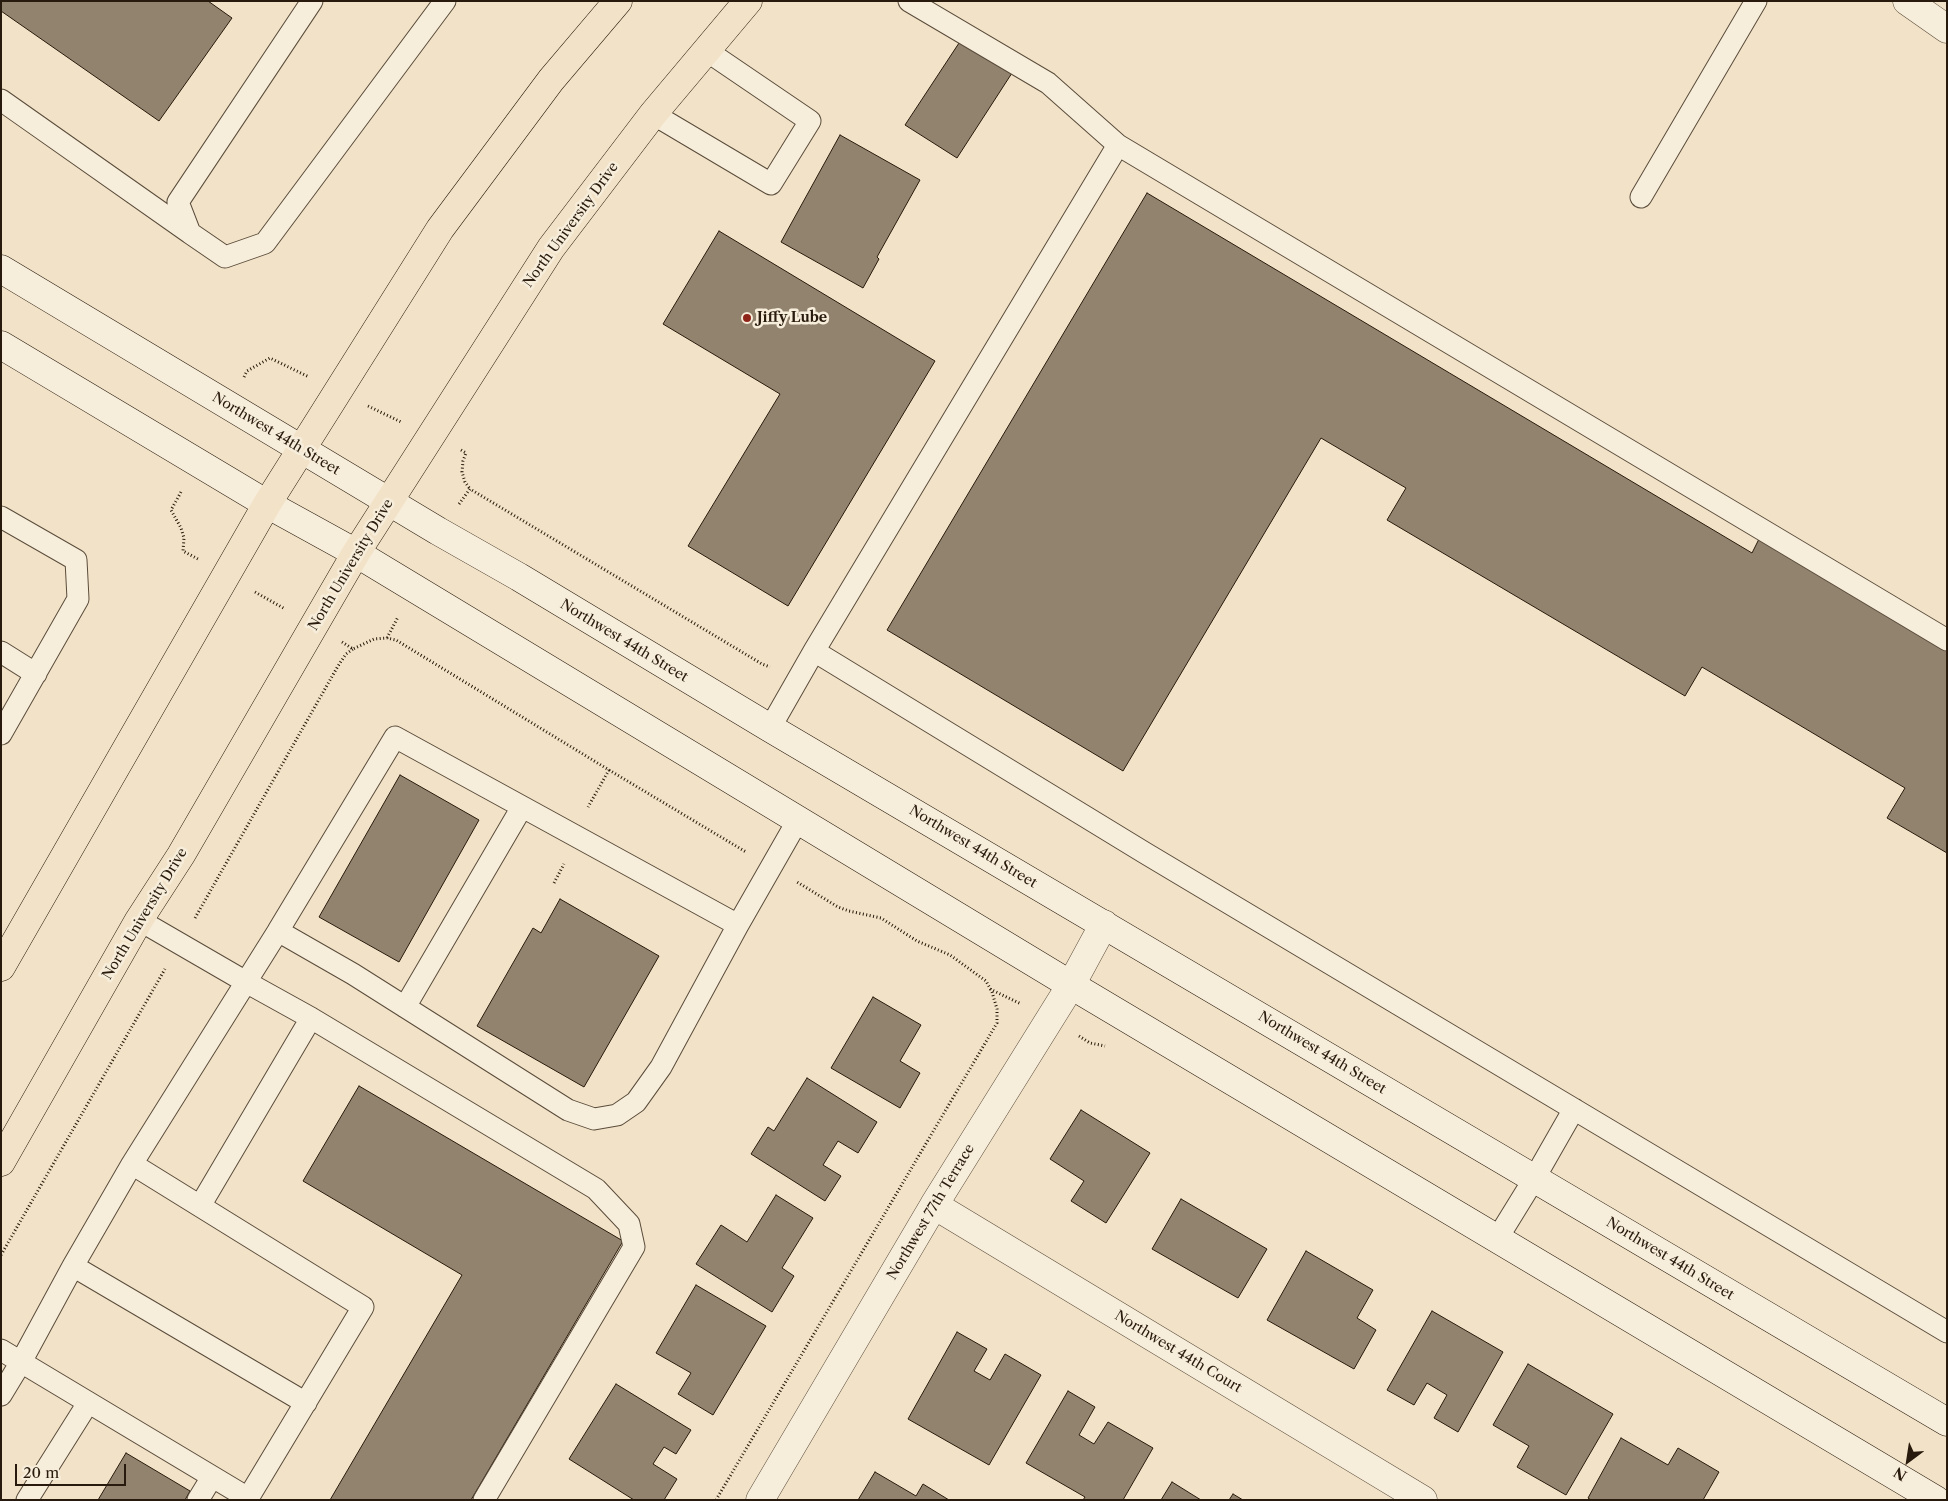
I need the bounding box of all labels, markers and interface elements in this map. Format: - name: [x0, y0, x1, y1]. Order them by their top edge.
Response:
- street label: North University Drive: [520, 159, 622, 291]
- place label: Jiffy Lube: [757, 310, 827, 326]
- marker: Jiffy Lube: [741, 312, 753, 324]
- street label: Northwest 44th Street: [209, 389, 343, 479]
- street label: North University Drive: [305, 496, 397, 634]
- street label: Northwest 44th Street: [557, 596, 691, 686]
- street label: Northwest 44th Street: [906, 802, 1040, 892]
- street label: North University Drive: [99, 845, 191, 983]
- street label: Northwest 44th Street: [1255, 1008, 1389, 1098]
- street label: Northwest 77th Terrace: [884, 1141, 978, 1283]
- street label: Northwest 44th Street: [1603, 1214, 1737, 1304]
- street label: Northwest 44th Court: [1111, 1307, 1245, 1397]
- north arrow: [1883, 1436, 1933, 1486]
- scale bar: [18, 1454, 129, 1486]
- text: 20 m: [23, 1463, 59, 1482]
- text: N: [1890, 1463, 1910, 1485]

